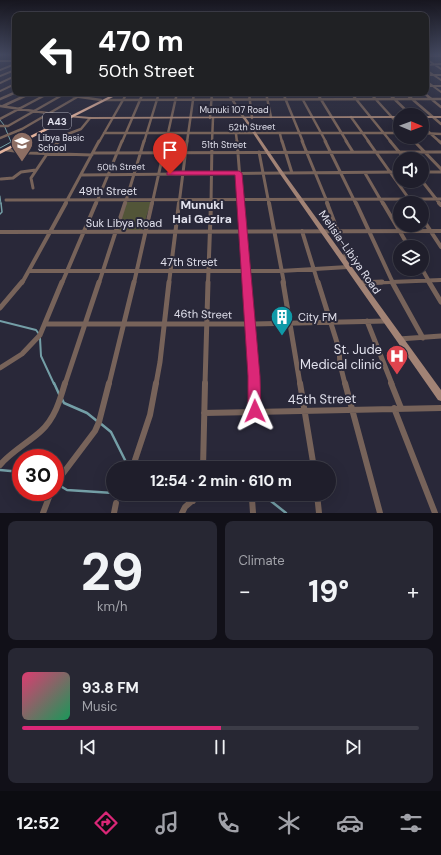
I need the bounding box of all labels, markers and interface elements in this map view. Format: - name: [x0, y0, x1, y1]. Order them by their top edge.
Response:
- text: 470 m: [98, 23, 184, 60]
- icon: left: [32, 28, 84, 80]
- text: 50th Street: [98, 59, 195, 83]
- street label: Munuki 107 Road: [199, 104, 269, 116]
- north arrow: [393, 108, 429, 144]
- map controls: [393, 108, 429, 276]
- road number: A43: [43, 113, 71, 129]
- street label: 52th Street: [228, 121, 276, 133]
- school or university icon: Libya Basic School: [9, 130, 35, 163]
- place label: Libya Basic School: [38, 132, 84, 154]
- pin: [153, 133, 187, 174]
- icon: arrive: [159, 139, 181, 161]
- street label: 51th Street: [202, 139, 247, 151]
- button: sound: [393, 152, 429, 188]
- street label: 50th Street: [97, 161, 146, 173]
- street label: 49th Street: [79, 184, 137, 198]
- button: search: [393, 196, 429, 232]
- district label: Munuki Hai Gezira: [172, 197, 232, 227]
- street label: Melisia-Libiya Road: [316, 207, 384, 297]
- street label: Suk Libya Road: [86, 216, 162, 230]
- button: layers: [393, 240, 429, 276]
- street label: 47th Street: [160, 255, 218, 269]
- building icon: City FM: [269, 304, 295, 337]
- street label: 46th Street: [174, 306, 232, 322]
- place label: City FM: [298, 310, 337, 324]
- place label: St. Jude Medical clinic: [300, 341, 382, 373]
- hospital icon: St. Jude Medical clinic: [384, 343, 410, 376]
- position arrow: [234, 390, 276, 432]
- street label: 45th Street: [288, 390, 356, 408]
- speed limit sign: 30: [12, 449, 64, 501]
- text: 12:54 · 2 min · 610 m: [150, 471, 292, 491]
- text: 29: [81, 538, 144, 606]
- text: Climate: [239, 552, 285, 569]
- text: 19°: [308, 572, 349, 611]
- text: −: [239, 577, 251, 606]
- text: +: [407, 577, 419, 606]
- text: km/h: [97, 598, 128, 615]
- text: 93.8 FM: [82, 678, 139, 698]
- text: Music: [82, 698, 117, 715]
- icon: previous: [77, 736, 99, 758]
- icon: pause: [209, 736, 231, 758]
- icon: next: [342, 736, 364, 758]
- icon: directions: [92, 809, 120, 837]
- icon: music: [153, 809, 181, 837]
- icon: phone: [214, 809, 242, 837]
- icon: climate: [275, 809, 303, 837]
- icon: car: [336, 809, 364, 837]
- icon: filters: [397, 809, 425, 837]
- text: 12:52: [16, 811, 59, 835]

